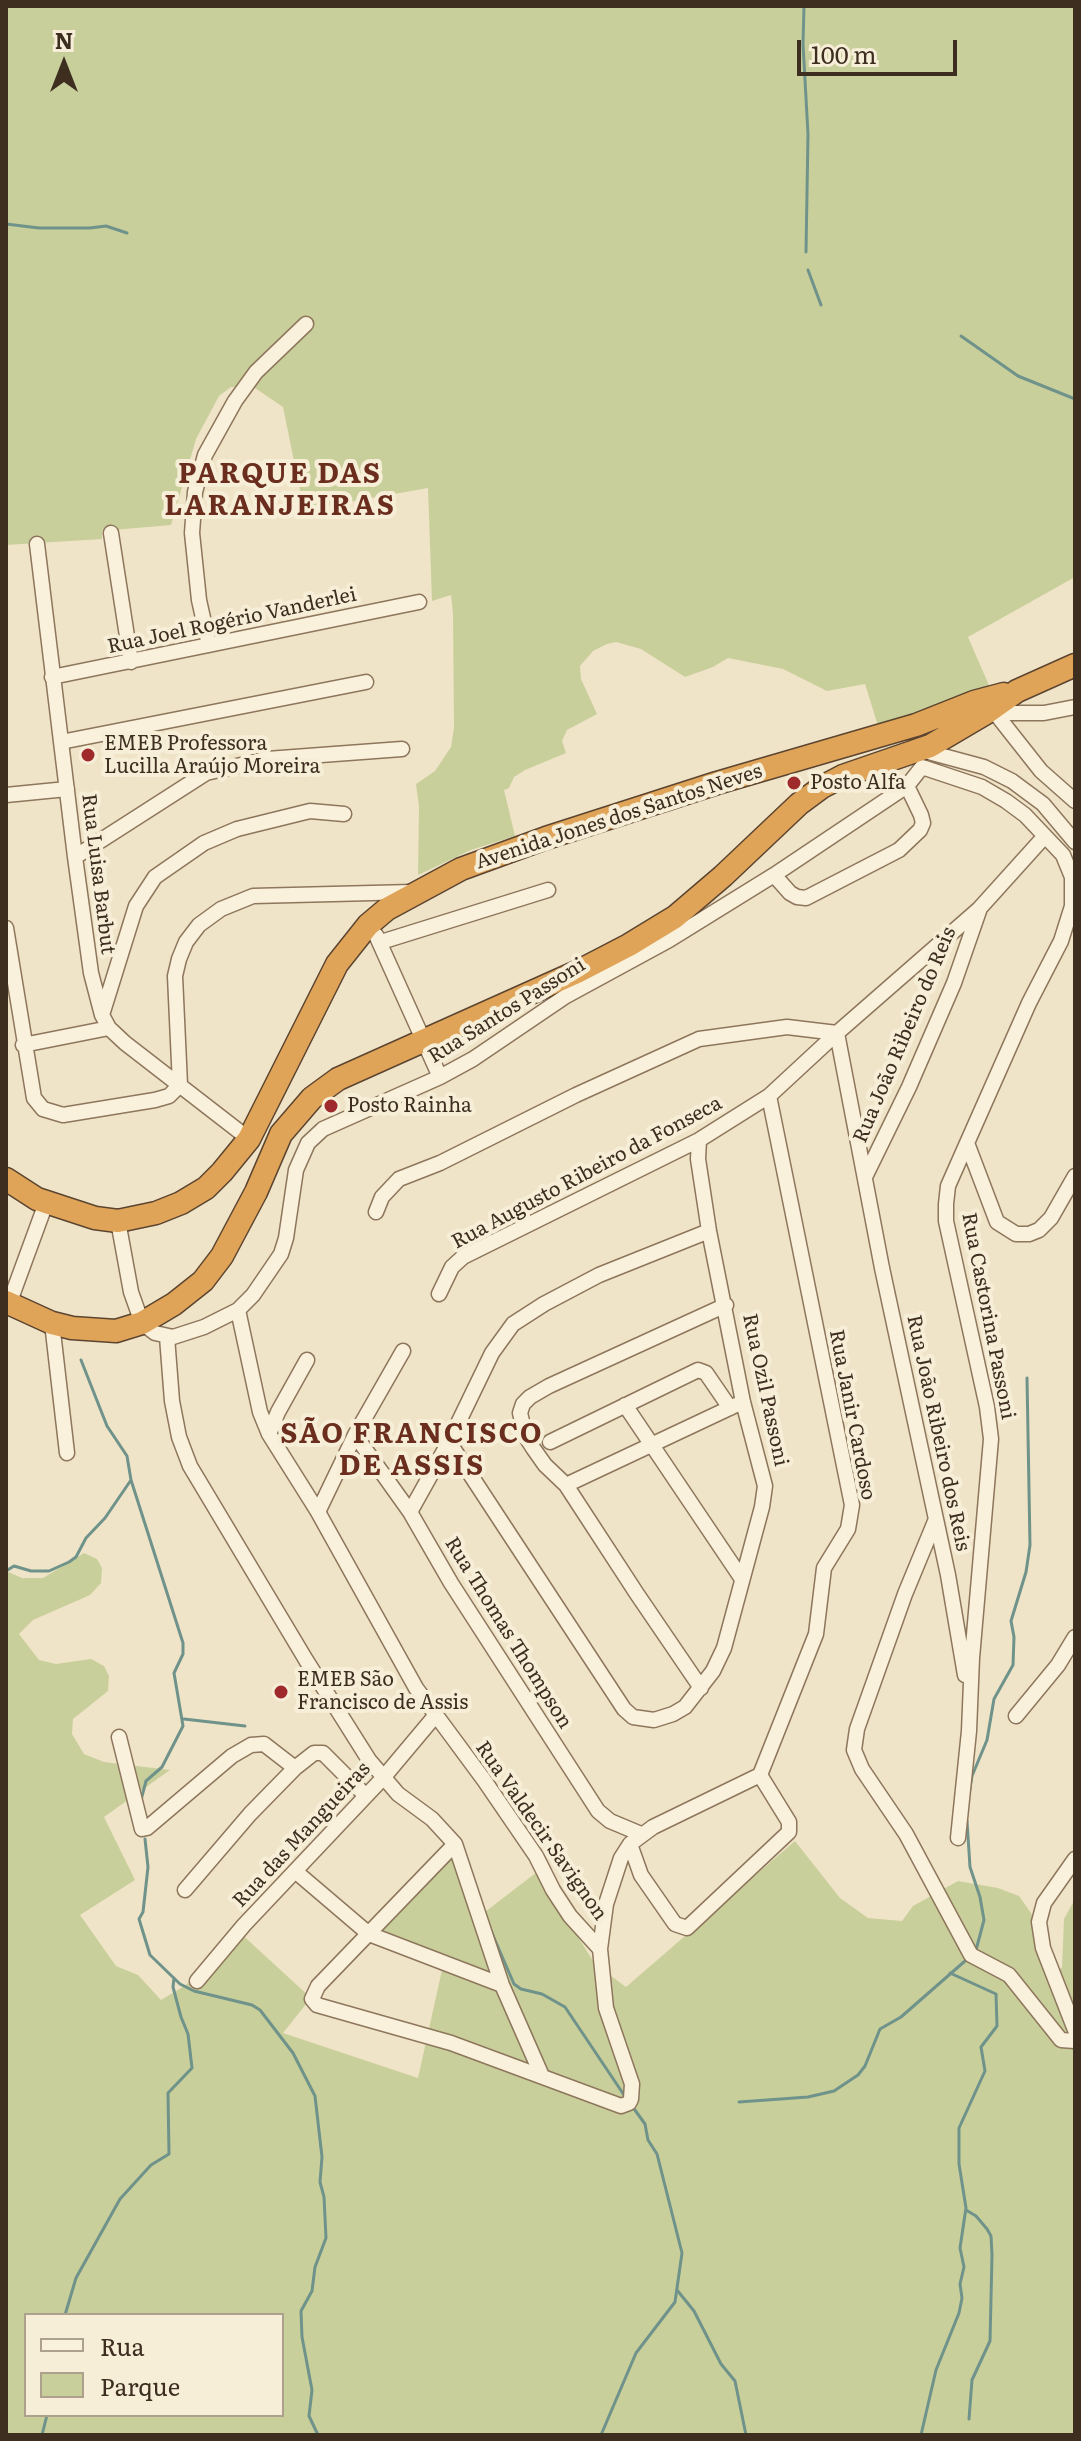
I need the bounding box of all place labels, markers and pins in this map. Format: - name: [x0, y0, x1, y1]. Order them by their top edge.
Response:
- place label: EMEB Professora Lucilla Araújo Moreira: [104, 732, 320, 779]
- marker: EMEB Professora Lucilla Araújo Moreira: [79, 746, 97, 764]
- place label: Posto Alfa: [810, 771, 906, 795]
- marker: Posto Alfa: [785, 774, 803, 792]
- place label: Posto Rainha: [347, 1094, 472, 1118]
- marker: Posto Rainha: [322, 1097, 340, 1115]
- place label: EMEB São Francisco de Assis: [297, 1668, 468, 1715]
- marker: EMEB São Francisco de Assis: [272, 1683, 290, 1701]

